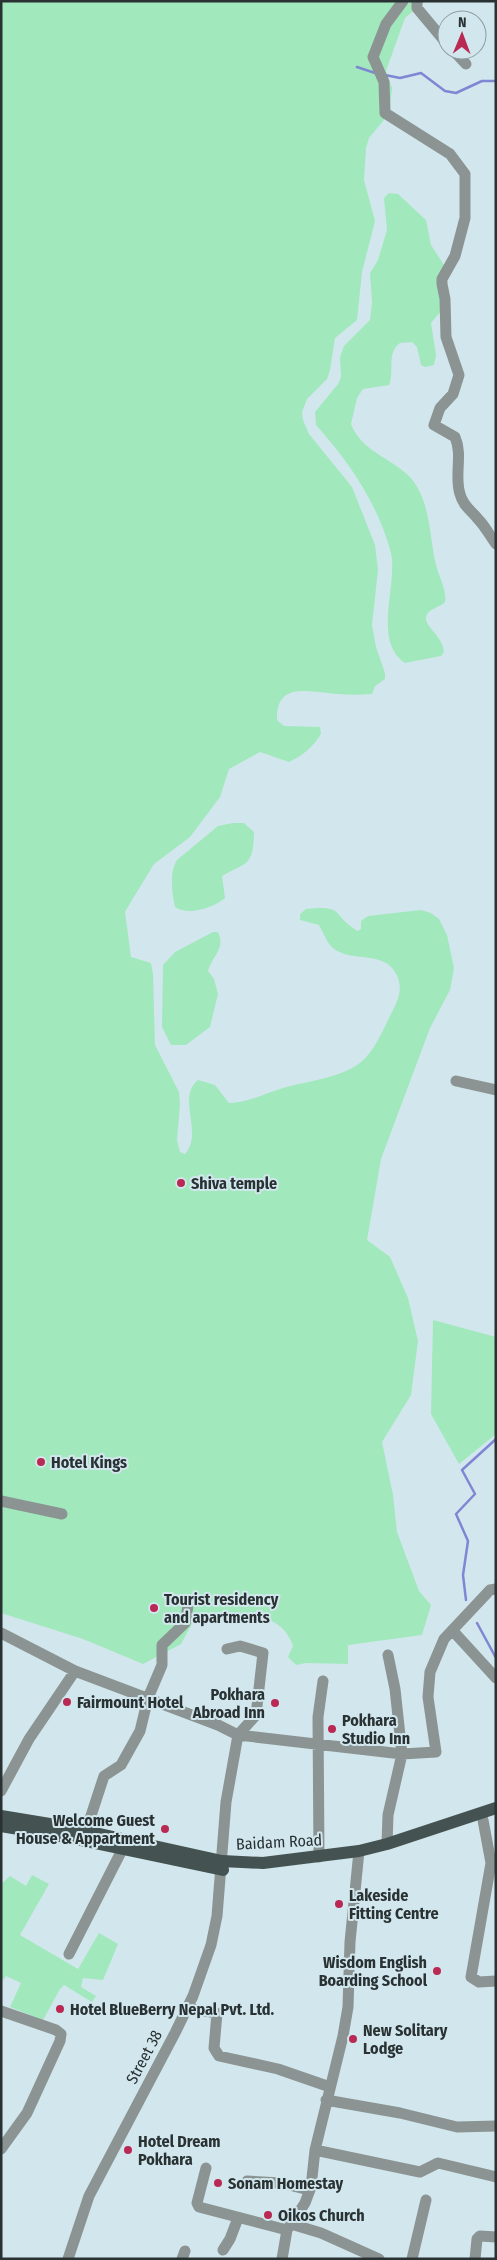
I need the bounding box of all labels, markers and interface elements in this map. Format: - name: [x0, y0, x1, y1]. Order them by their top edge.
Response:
- north arrow: [437, 10, 487, 60]
- text: N: [458, 14, 467, 31]
- place label: Shiva temple: [191, 1174, 277, 1193]
- marker: Shiva temple: [175, 1177, 187, 1189]
- place label: Hotel Kings: [51, 1453, 127, 1472]
- marker: Hotel Kings: [35, 1456, 47, 1468]
- place label: Tourist residency and apartments: [164, 1590, 279, 1627]
- marker: Tourist residency and apartments: [148, 1602, 160, 1614]
- place label: Pokhara Abroad Inn: [192, 1685, 265, 1722]
- place label: Fairmount Hotel: [77, 1693, 184, 1712]
- marker: Fairmount Hotel: [61, 1696, 73, 1708]
- marker: Pokhara Abroad Inn: [269, 1697, 281, 1709]
- place label: Pokhara Studio Inn: [342, 1711, 410, 1748]
- marker: Pokhara Studio Inn: [326, 1723, 338, 1735]
- place label: Welcome Guest House & Appartment: [16, 1811, 155, 1848]
- marker: Welcome Guest House & Appartment: [159, 1823, 171, 1835]
- street label: Baidam Road: [235, 1830, 323, 1854]
- place label: Lakeside Fitting Centre: [349, 1886, 439, 1923]
- marker: Lakeside Fitting Centre: [333, 1898, 345, 1910]
- place label: Wisdom English Boarding School: [319, 1953, 428, 1990]
- marker: Wisdom English Boarding School: [431, 1965, 443, 1977]
- place label: Hotel BlueBerry Nepal Pvt. Ltd.: [70, 2000, 274, 2019]
- marker: Hotel BlueBerry Nepal Pvt. Ltd.: [54, 2003, 66, 2015]
- place label: New Solitary Lodge: [363, 2021, 448, 2058]
- street label: Street 38: [122, 2027, 166, 2087]
- marker: New Solitary Lodge: [347, 2033, 359, 2045]
- place label: Hotel Dream Pokhara: [138, 2132, 220, 2169]
- marker: Hotel Dream Pokhara: [122, 2144, 134, 2156]
- place label: Sonam Homestay: [228, 2174, 343, 2193]
- marker: Sonam Homestay: [212, 2177, 224, 2189]
- place label: Oikos Church: [278, 2206, 365, 2225]
- marker: Oikos Church: [262, 2209, 274, 2221]

